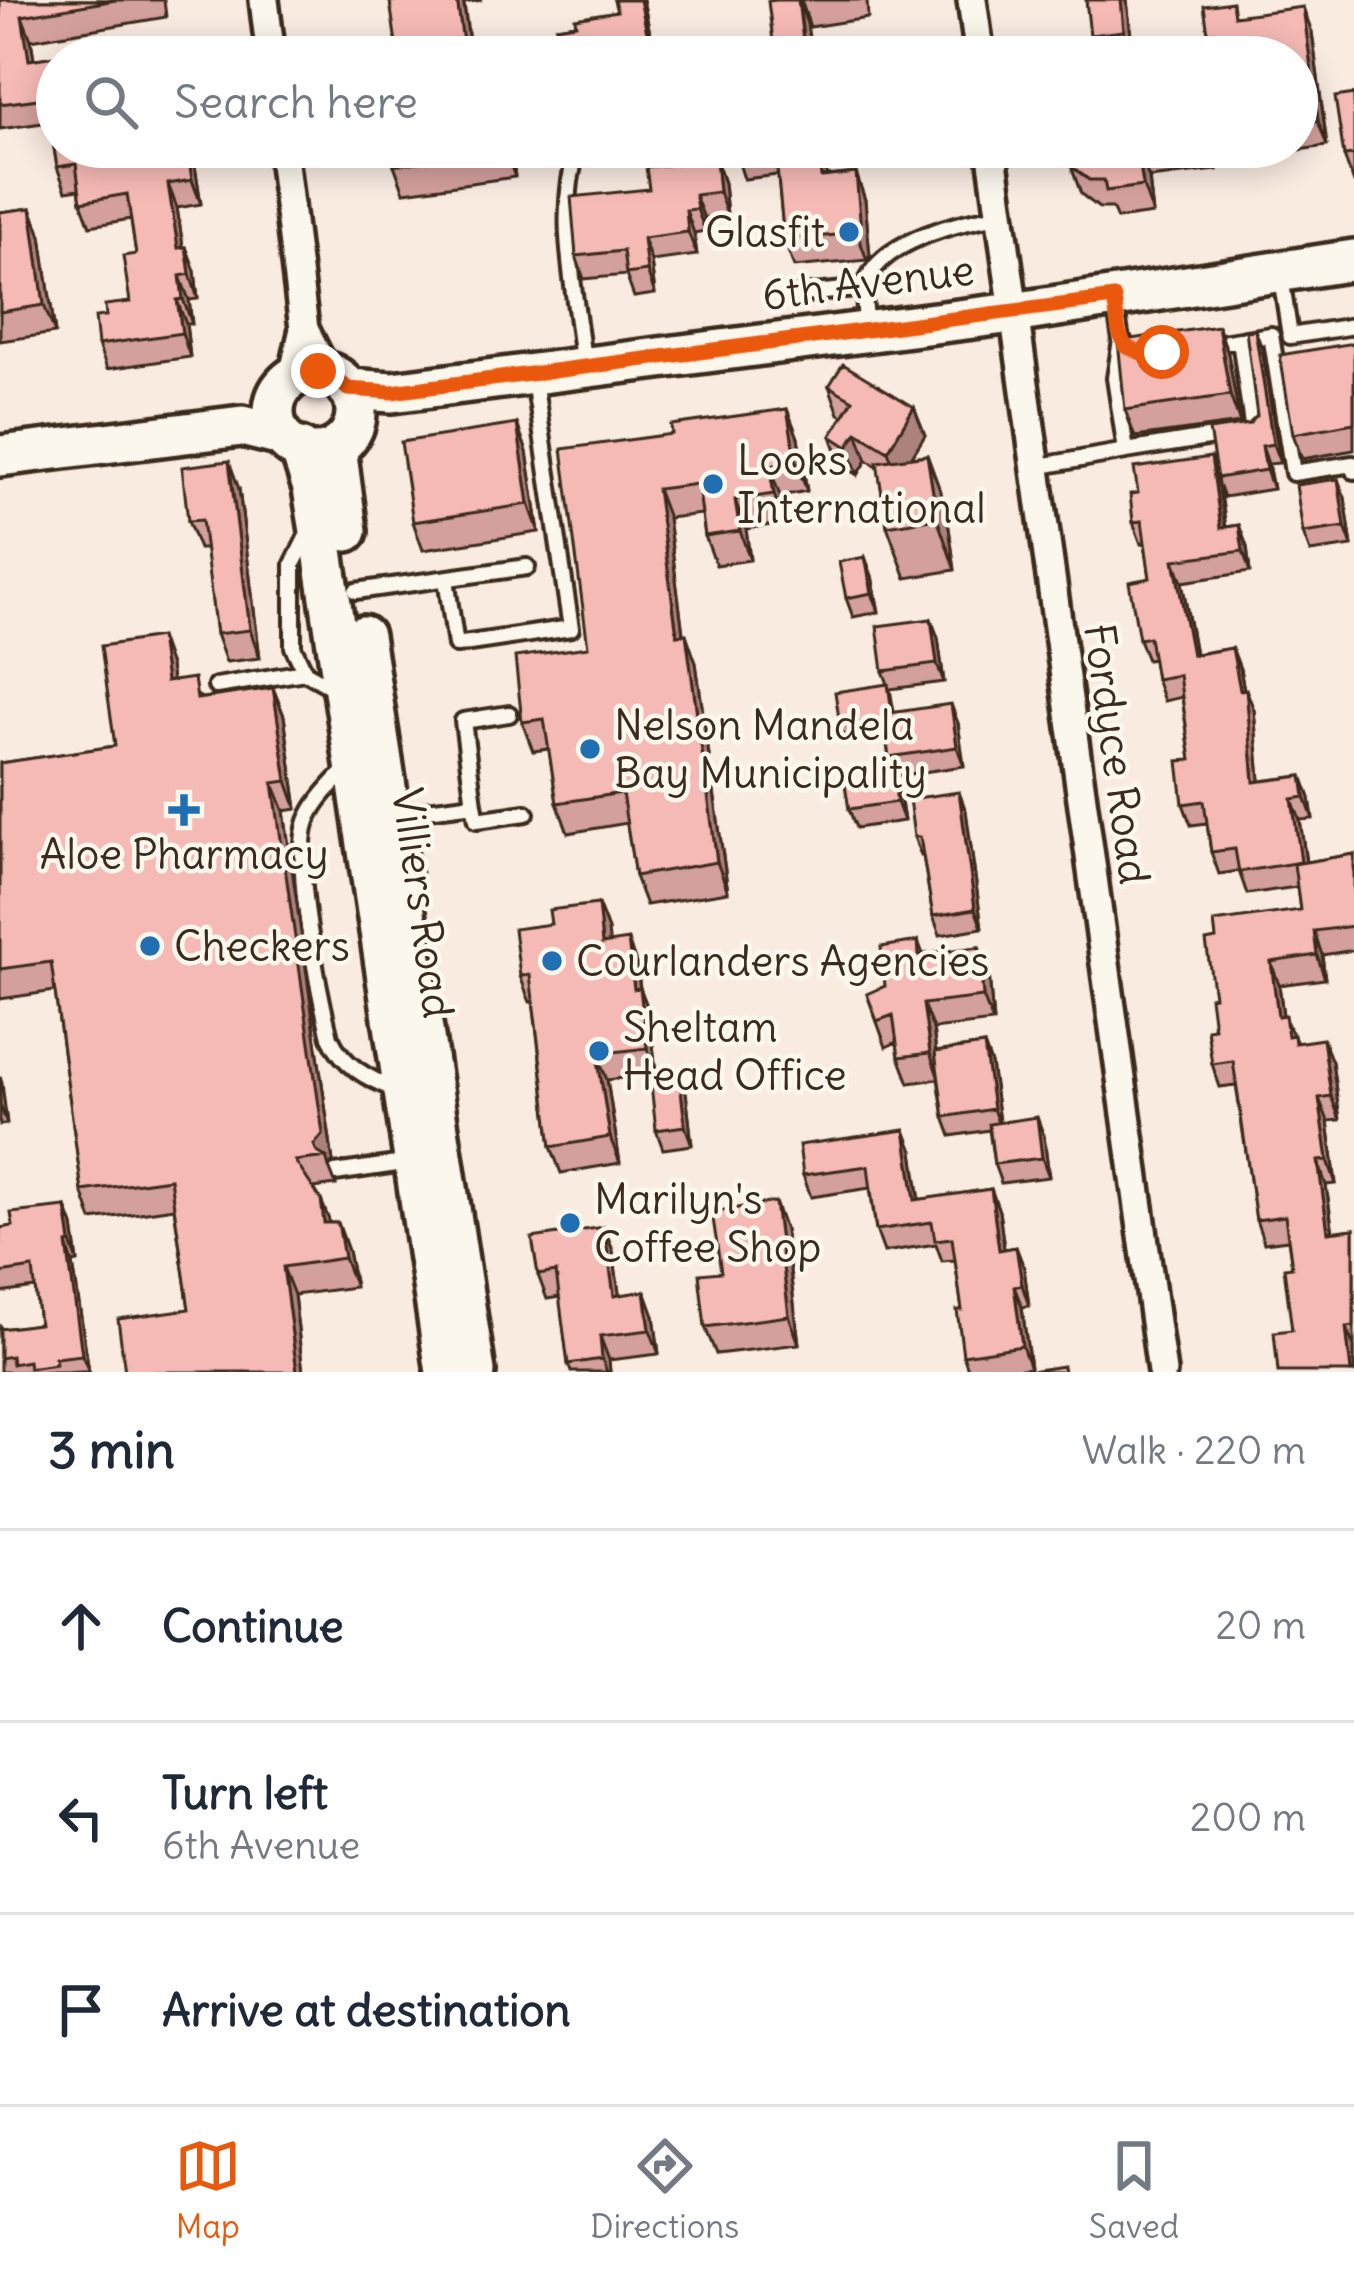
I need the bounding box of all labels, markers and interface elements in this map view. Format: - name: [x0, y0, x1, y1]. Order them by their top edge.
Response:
- search box: [36, 36, 1318, 168]
- icon: search: [78, 69, 144, 135]
- text: Search here: [174, 74, 418, 130]
- place label: Glasfit: [705, 206, 825, 258]
- marker: Glasfit: [836, 219, 862, 245]
- street label: 6th Avenue: [759, 243, 977, 321]
- route start: [1135, 325, 1189, 379]
- route end: [291, 344, 345, 398]
- place label: Looks International: [737, 434, 986, 534]
- marker: Looks International: [700, 471, 726, 497]
- street label: Fordyce Road: [1073, 620, 1161, 888]
- place label: Nelson Mandela Bay Municipality: [614, 699, 927, 799]
- marker: Nelson Mandela Bay Municipality: [577, 736, 603, 762]
- street label: Villiers Road: [381, 785, 465, 1021]
- marker: Aloe Pharmacy: [171, 797, 197, 823]
- place label: Aloe Pharmacy: [39, 828, 329, 880]
- place label: Checkers: [174, 920, 350, 972]
- marker: Checkers: [137, 933, 163, 959]
- place label: Courlanders Agencies: [576, 935, 989, 987]
- marker: Courlanders Agencies: [539, 948, 565, 974]
- place label: Sheltam Head Office: [623, 1001, 847, 1101]
- marker: Sheltam Head Office: [586, 1038, 612, 1064]
- place label: Marilyn's Coffee Shop: [594, 1173, 821, 1273]
- marker: Marilyn's Coffee Shop: [557, 1210, 583, 1236]
- text: 3 min: [48, 1418, 175, 1482]
- text: Walk · 220 m: [1082, 1426, 1306, 1475]
- icon: ahead: [48, 1593, 114, 1659]
- text: Continue: [162, 1598, 344, 1654]
- text: 20 m: [1215, 1601, 1306, 1650]
- text: Turn left: [162, 1765, 328, 1821]
- icon: left: [48, 1785, 114, 1851]
- text: 200 m: [1190, 1793, 1306, 1842]
- text: 6th Avenue: [162, 1821, 360, 1870]
- icon: arrive: [48, 1977, 114, 2043]
- text: Arrive at destination: [162, 1982, 571, 2038]
- tab: Map: [175, 2133, 241, 2247]
- tab: Directions: [590, 2133, 739, 2247]
- tab: Saved: [1089, 2133, 1179, 2247]

